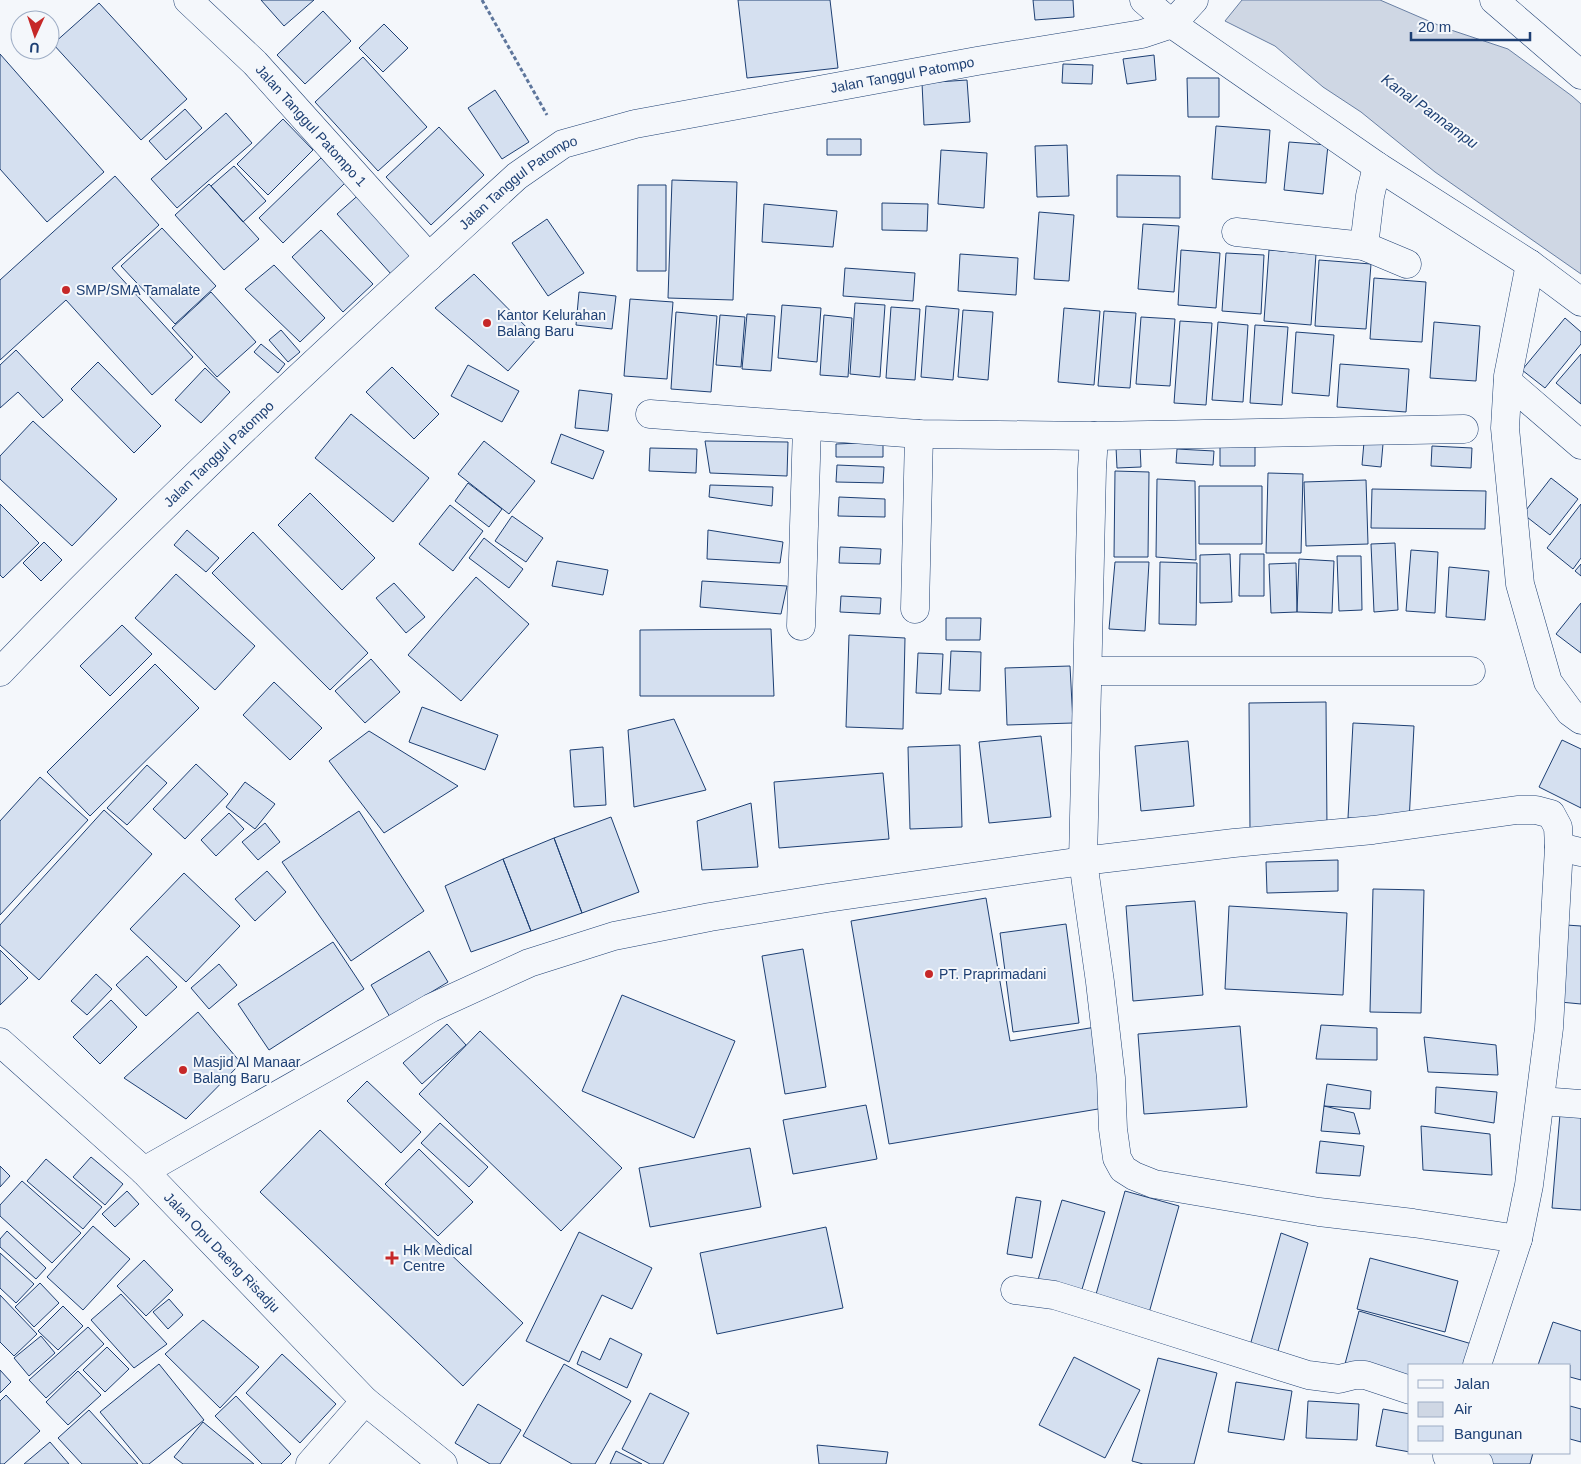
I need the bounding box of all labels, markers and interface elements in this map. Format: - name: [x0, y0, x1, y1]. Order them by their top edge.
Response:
- north arrow: [10, 10, 60, 60]
- scale bar: [1411, 10, 1530, 42]
- text: 20 m: [1418, 18, 1451, 35]
- text: U: [29, 40, 40, 56]
- street label: Jalan Tanggul Patompo: [829, 54, 976, 96]
- street label: Jalan Tanggul Patompo 1: [252, 61, 370, 190]
- water label: Kanal Pannampu: [1378, 70, 1482, 152]
- street label: Jalan Tanggul Patompo: [456, 132, 579, 233]
- place label: SMP/SMA Tamalate: [76, 282, 200, 298]
- marker: SMP/SMA Tamalate: [60, 284, 72, 296]
- place label: Kantor Kelurahan Balang Baru: [497, 307, 606, 339]
- marker: Kantor Kelurahan Balang Baru: [481, 317, 493, 329]
- street label: Jalan Tanggul Patompo: [160, 397, 277, 510]
- place label: PT. Praprimadani: [939, 966, 1046, 982]
- marker: PT. Praprimadani: [923, 968, 935, 980]
- place label: Masjid Al Manaar Balang Baru: [193, 1054, 301, 1086]
- marker: Masjid Al Manaar Balang Baru: [177, 1064, 189, 1076]
- street label: Jalan Opu Daeng Risadju: [161, 1189, 283, 1315]
- place label: Hk Medical Centre: [403, 1242, 472, 1274]
- marker: Hk Medical Centre: [385, 1251, 399, 1265]
- legend: [1408, 1364, 1571, 1454]
- text: Jalan: [1454, 1375, 1490, 1392]
- text: Air: [1454, 1400, 1472, 1417]
- text: Bangunan: [1454, 1425, 1522, 1442]

